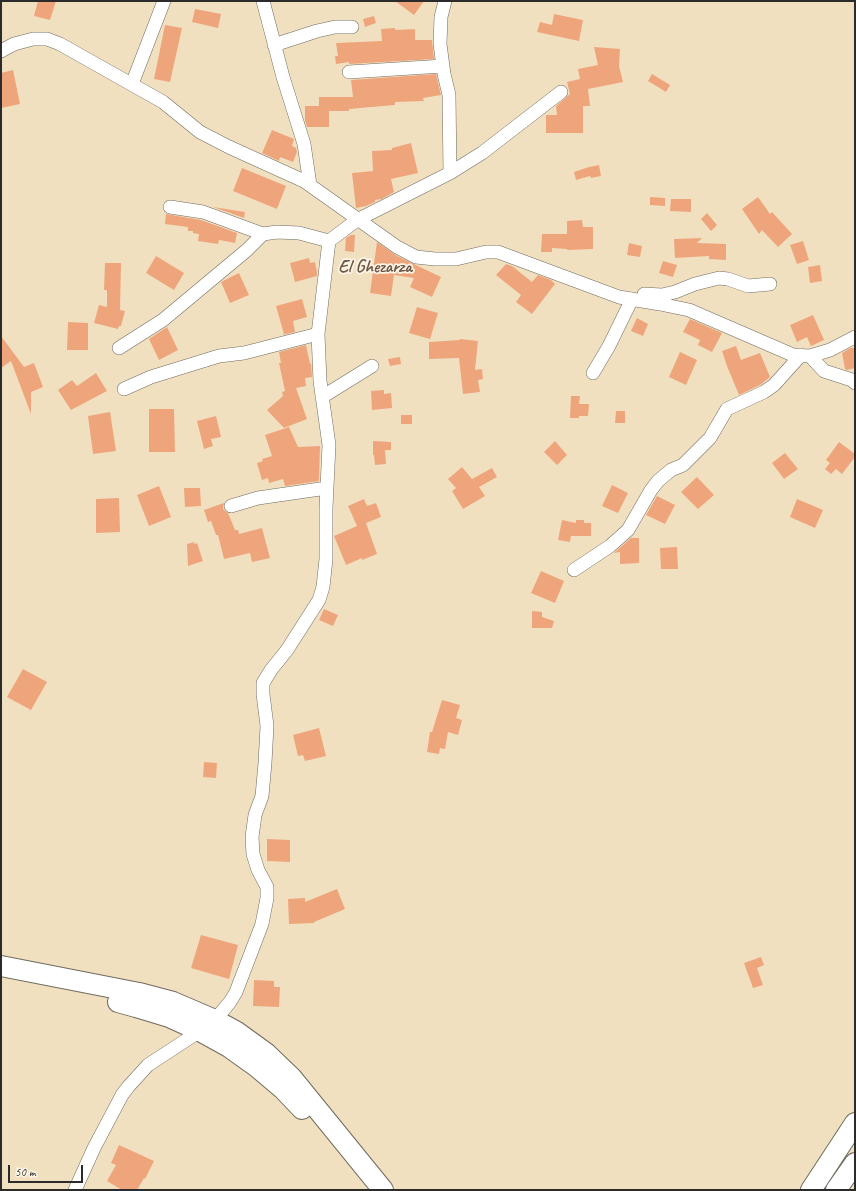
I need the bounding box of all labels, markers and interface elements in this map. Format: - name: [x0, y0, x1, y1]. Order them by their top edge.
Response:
- district label: El Ghezarza: [338, 256, 412, 278]
- scale bar: [10, 1157, 85, 1183]
- text: 50 m: [15, 1164, 35, 1180]

